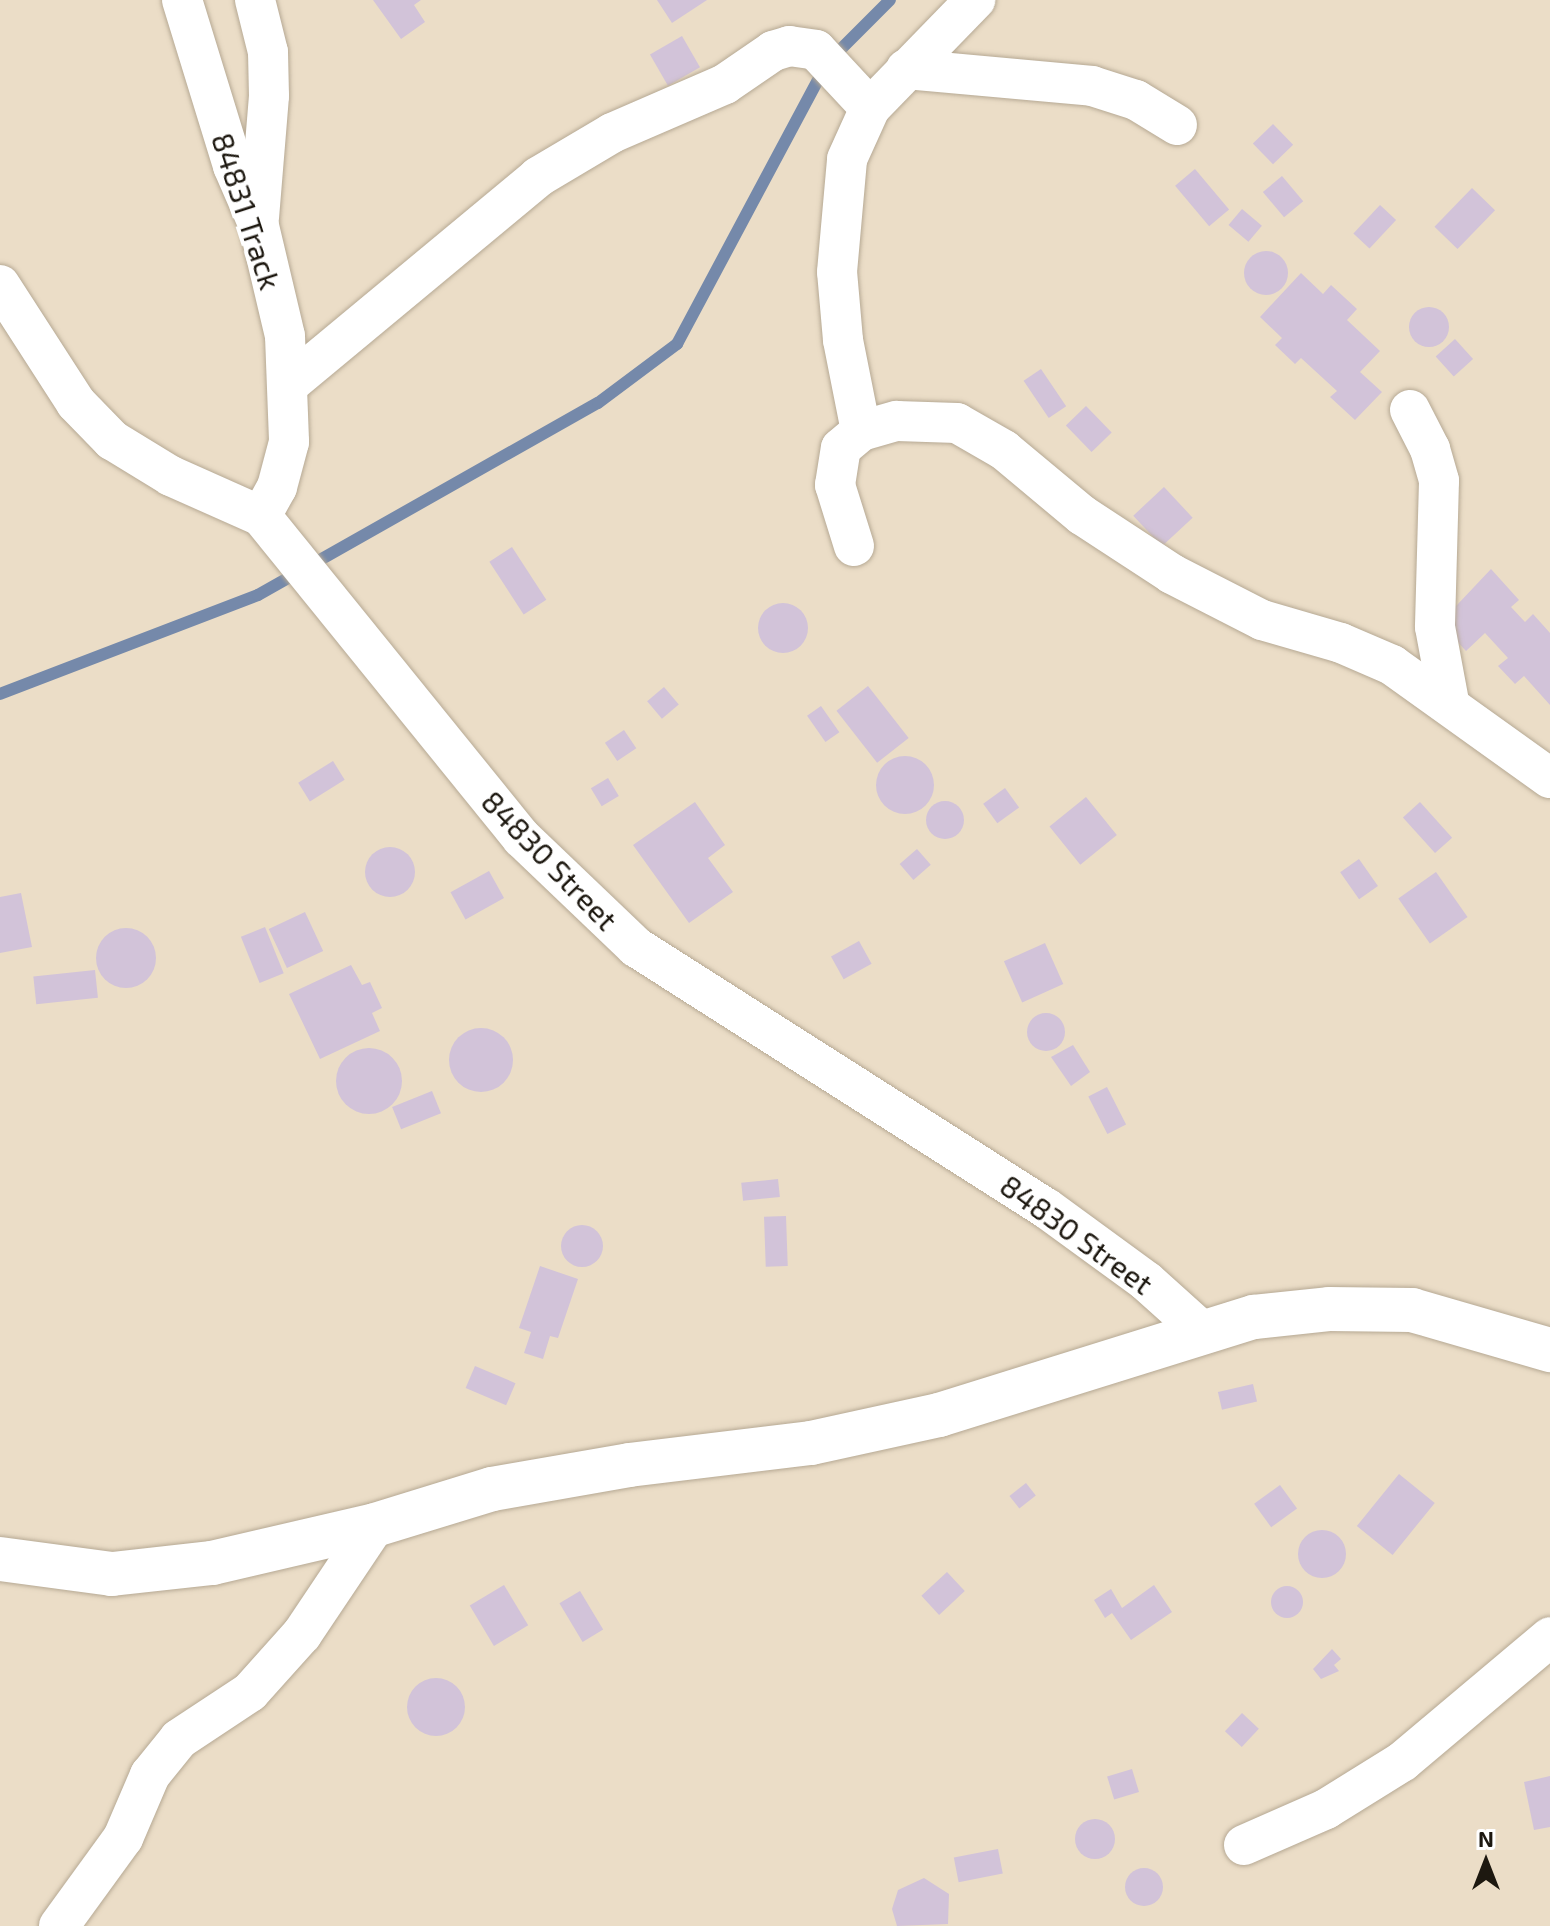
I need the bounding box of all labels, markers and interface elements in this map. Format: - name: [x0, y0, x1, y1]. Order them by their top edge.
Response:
- street label: 84831 Track: [205, 128, 289, 294]
- street label: 84830 Street: [475, 783, 625, 937]
- street label: 84830 Street: [994, 1167, 1160, 1301]
- north arrow: [1446, 1822, 1526, 1902]
- text: N: [1478, 1825, 1494, 1851]

